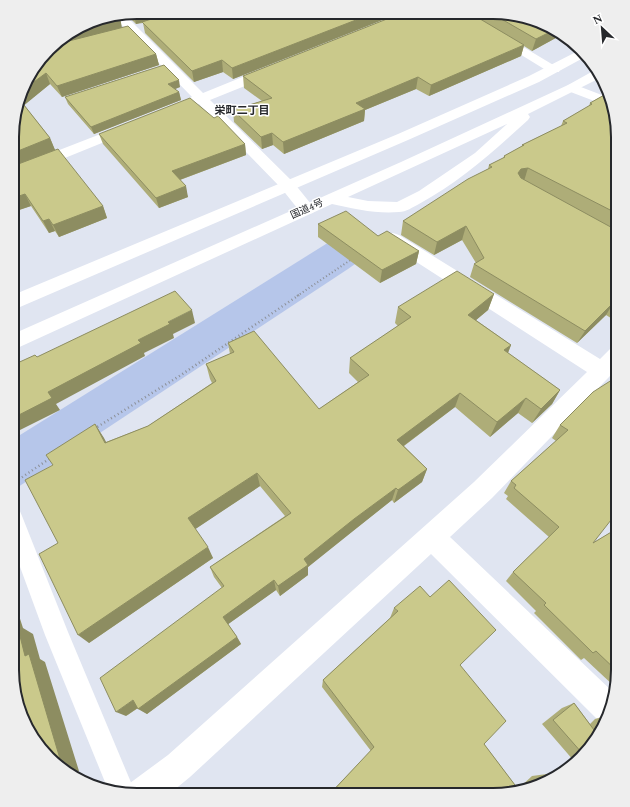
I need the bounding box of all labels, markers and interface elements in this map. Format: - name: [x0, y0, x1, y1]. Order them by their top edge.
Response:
- north arrow: [582, 8, 622, 48]
- text: N: [590, 10, 606, 29]
- district label: 栄町二丁目: [215, 102, 270, 119]
- street label: 国道4号: [288, 195, 326, 223]

